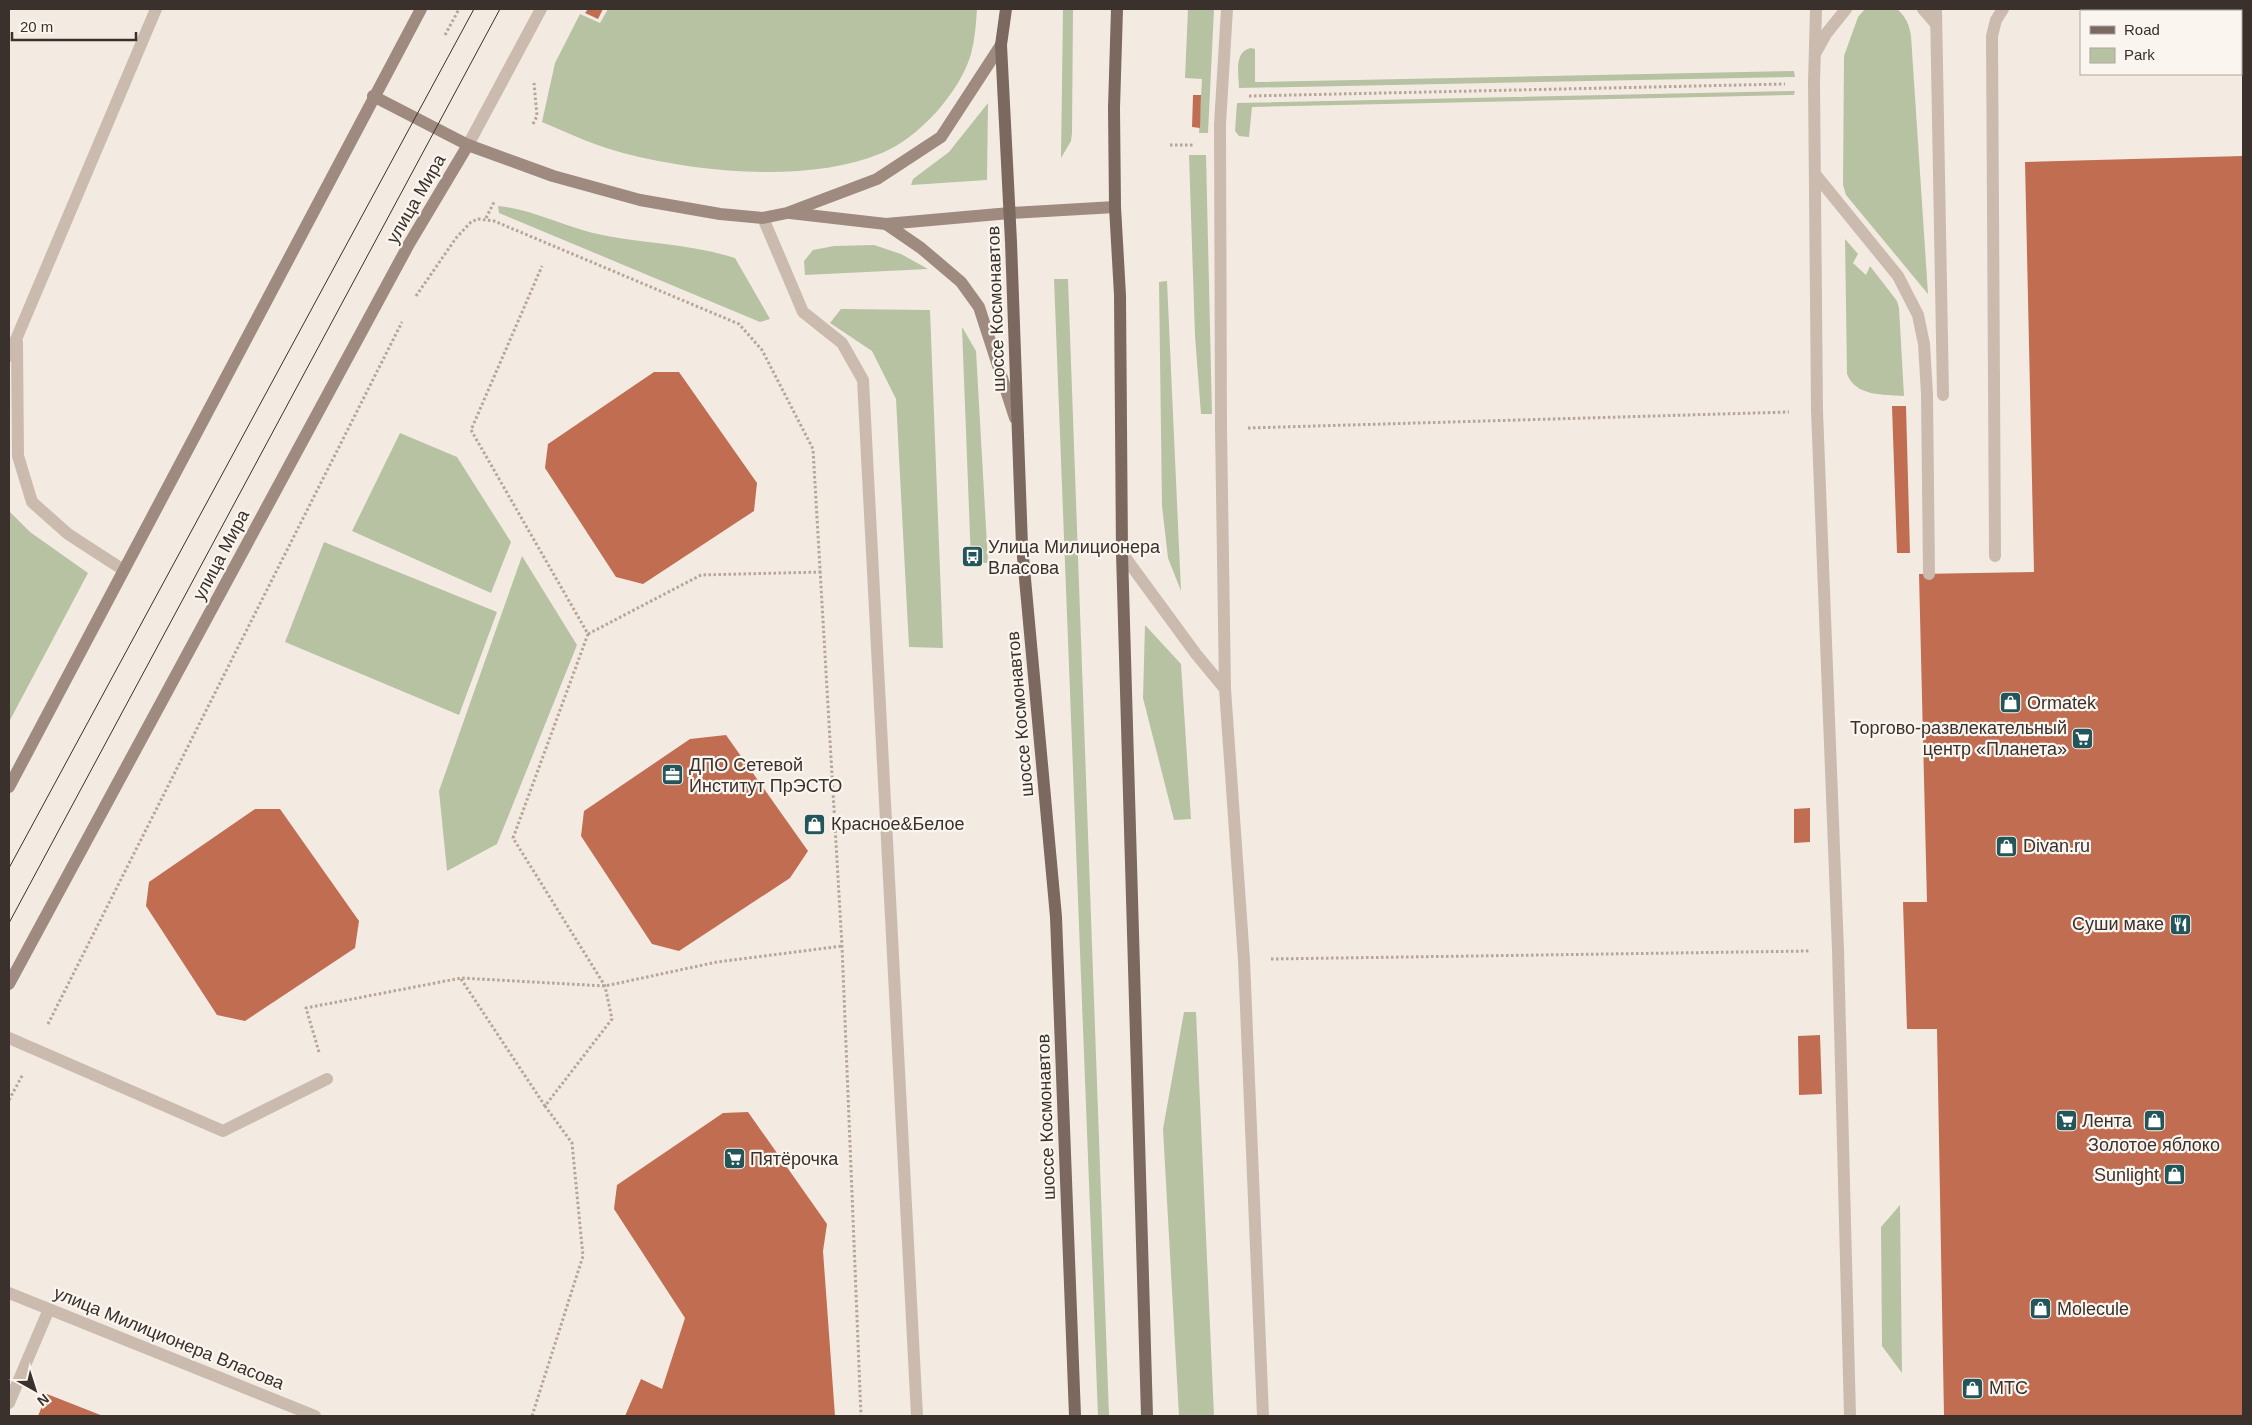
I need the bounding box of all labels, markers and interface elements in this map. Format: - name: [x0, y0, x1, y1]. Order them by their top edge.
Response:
- scale bar: [12, 10, 136, 42]
- legend: [2080, 10, 2242, 75]
- text: 20 m: [20, 18, 53, 35]
- text: Road: [2124, 21, 2160, 38]
- text: Park: [2124, 46, 2155, 63]
- street label: улица Мира: [382, 150, 450, 247]
- street label: шоссе Космонавтов: [983, 226, 1009, 392]
- street label: улица Мира: [189, 505, 254, 604]
- place label: Улица Милиционера Власова: [988, 537, 1161, 578]
- bus stop icon: Улица Милиционера Власова: [960, 545, 984, 569]
- street label: шоссе Космонавтов: [1003, 630, 1037, 798]
- shop icon: Ormatek: [1999, 691, 2023, 715]
- place label: Ormatek: [2027, 693, 2097, 713]
- place label: Торгово-развлекательный центр «Планета»: [1850, 718, 2067, 759]
- supermarket icon: Торгово-развлекательный центр «Планета»: [2071, 726, 2095, 750]
- place label: ДПО Сетевой Институт ПрЭСТО: [689, 755, 842, 796]
- office icon: ДПО Сетевой Институт ПрЭСТО: [661, 763, 685, 787]
- shop icon: Красное&Белое: [803, 812, 827, 836]
- place label: Красное&Белое: [831, 814, 964, 834]
- shop icon: Divan.ru: [1995, 834, 2019, 858]
- place label: Divan.ru: [2023, 836, 2090, 856]
- restaurant icon: Суши маке: [2168, 912, 2192, 936]
- place label: Суши маке: [2072, 914, 2164, 934]
- street label: шоссе Космонавтов: [1033, 1034, 1059, 1200]
- shop icon: Золотое яблоко: [2142, 1108, 2166, 1132]
- supermarket icon: Лента: [2054, 1109, 2078, 1133]
- place label: Лента: [2082, 1111, 2133, 1131]
- place label: Золотое яблоко: [2088, 1135, 2220, 1155]
- supermarket icon: Пятёрочка: [722, 1147, 746, 1171]
- place label: Пятёрочка: [750, 1149, 839, 1169]
- shop icon: Sunlight: [2163, 1163, 2187, 1187]
- place label: Sunlight: [2094, 1165, 2159, 1185]
- street label: улица Милиционера Власова: [51, 1283, 288, 1394]
- shop icon: Molecule: [2029, 1297, 2053, 1321]
- place label: Molecule: [2057, 1299, 2129, 1319]
- north arrow: [10, 1365, 60, 1415]
- shop icon: МТС: [1961, 1376, 1985, 1400]
- place label: МТС: [1989, 1378, 2028, 1398]
- text: N: [34, 1391, 52, 1410]

